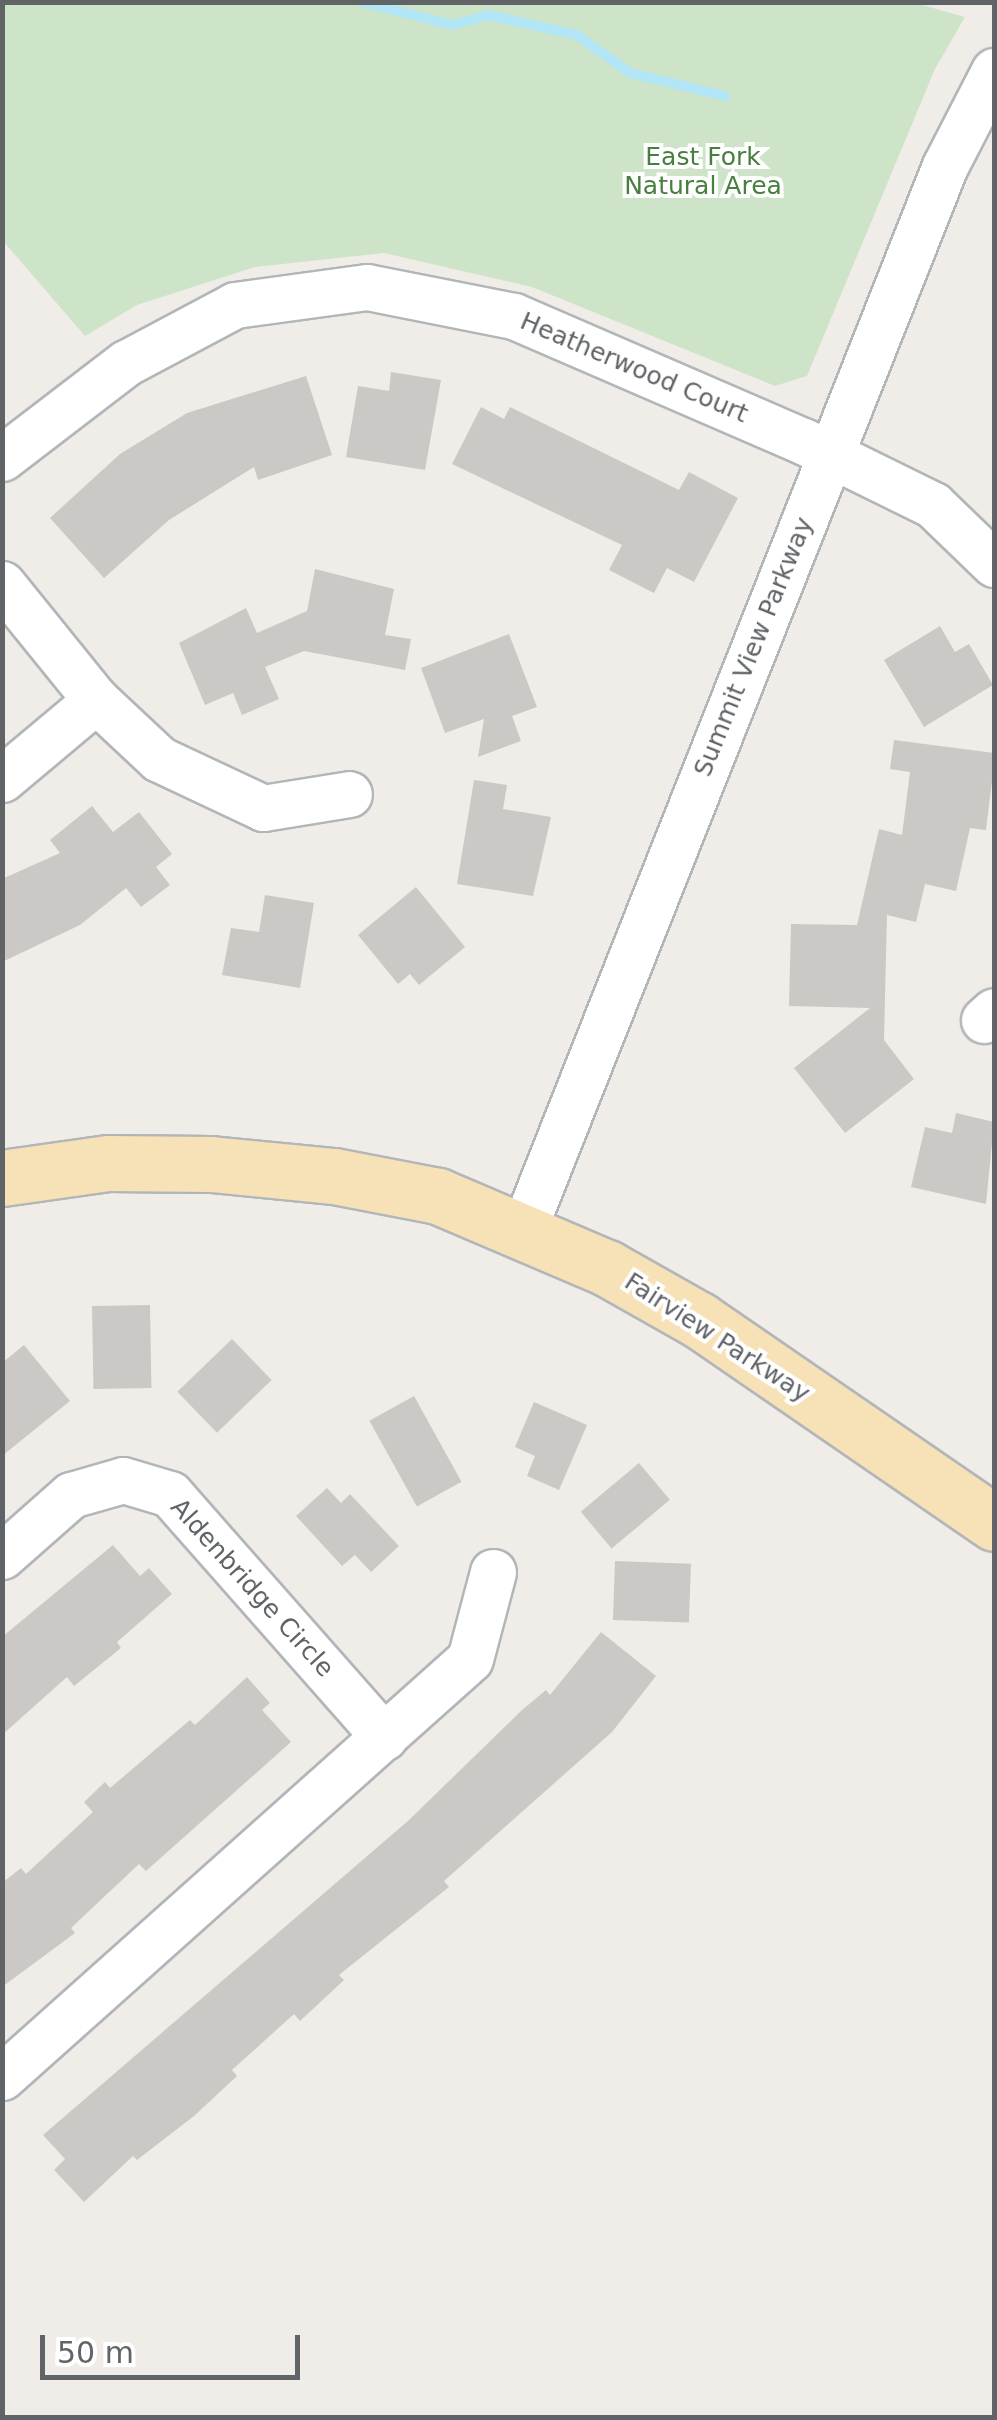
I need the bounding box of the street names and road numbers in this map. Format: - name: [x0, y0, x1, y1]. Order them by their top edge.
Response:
- street label: Heatherwood Court: [516, 306, 752, 430]
- street label: Summit View Parkway: [688, 513, 820, 781]
- street label: Fairview Parkway: [619, 1267, 815, 1409]
- street label: Aldenbridge Circle: [164, 1493, 340, 1683]

